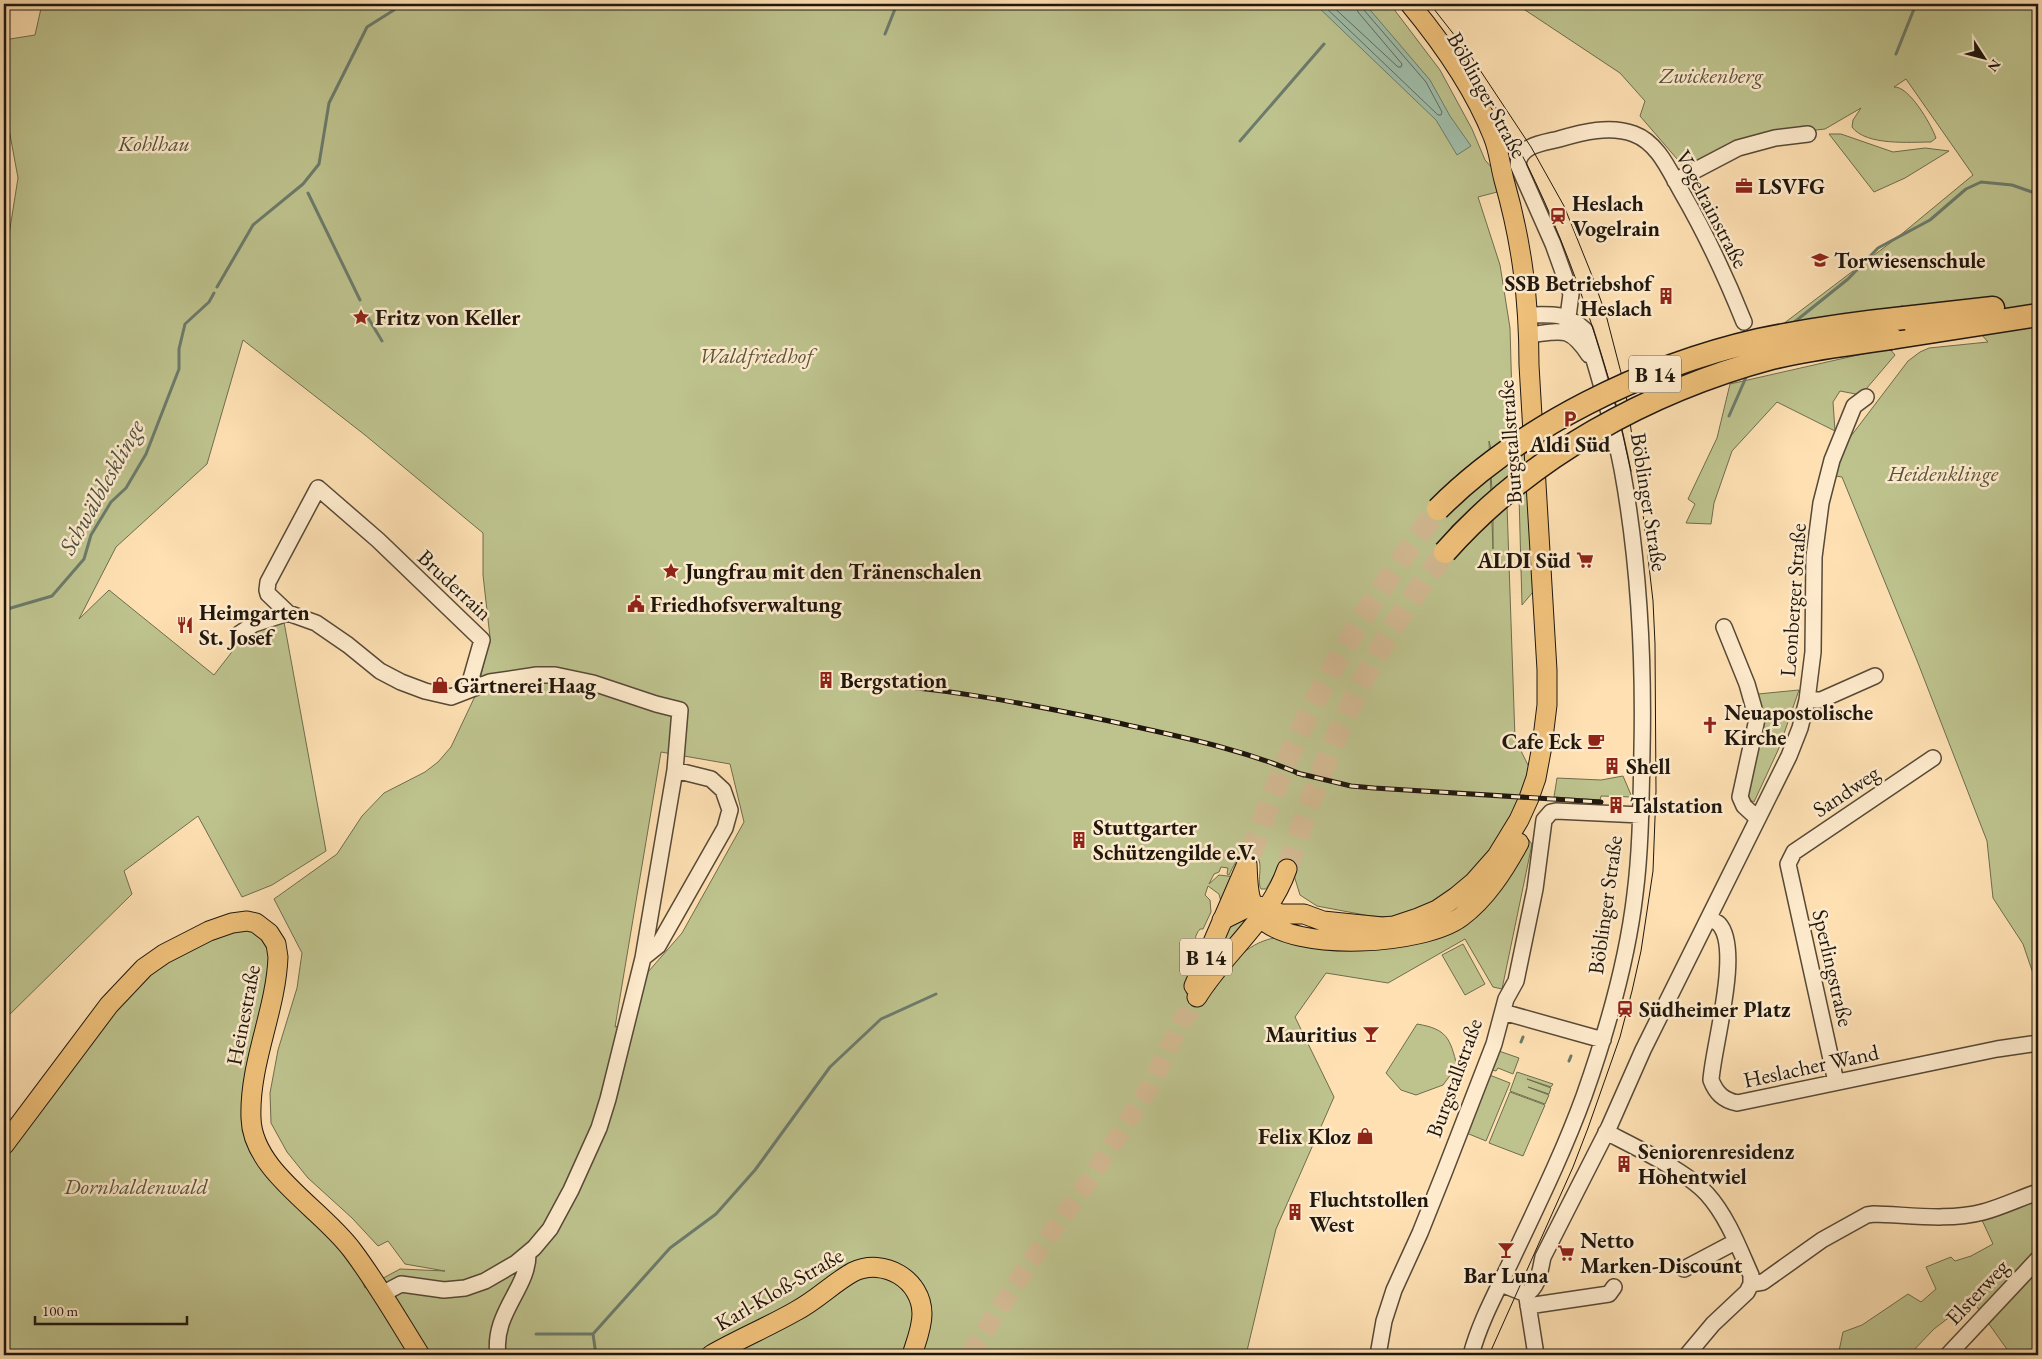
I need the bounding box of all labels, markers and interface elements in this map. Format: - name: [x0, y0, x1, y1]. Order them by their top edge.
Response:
- street label: Böblinger Straße: [1440, 27, 1534, 164]
- north arrow: [1960, 32, 2010, 82]
- text: N: [1984, 56, 2005, 76]
- park label: Zwickenberg: [1658, 61, 1764, 90]
- park label: Kohlhau: [117, 129, 190, 158]
- street label: Vogelrainstraße: [1669, 145, 1755, 273]
- place label: LSVFG: [1758, 172, 1825, 201]
- office icon: LSVFG: [1734, 176, 1754, 196]
- place label: Heslach Vogelrain: [1572, 189, 1661, 243]
- station icon: Heslach Vogelrain: [1548, 206, 1568, 226]
- place label: Torwiesenschule: [1834, 246, 1985, 275]
- school or university icon: Torwiesenschule: [1810, 250, 1830, 270]
- place label: SSB Betriebshof Heslach: [1504, 269, 1655, 323]
- building icon: SSB Betriebshof Heslach: [1656, 286, 1676, 306]
- place label: Fritz von Keller: [375, 303, 521, 332]
- place icon: Fritz von Keller: [351, 307, 371, 327]
- park label: Waldfriedhof: [699, 341, 818, 370]
- road number: B 14: [1629, 356, 1681, 392]
- street label: Burgstallstraße: [1491, 378, 1529, 505]
- parking icon: Aldi Süd: [1560, 409, 1580, 429]
- water label: Schwälblesklinge: [51, 413, 151, 561]
- place label: Aldi Süd: [1529, 430, 1610, 459]
- street label: Böblinger Straße: [1624, 431, 1674, 574]
- park label: Heidenklinge: [1887, 459, 1999, 488]
- street label: Leonberger Straße: [1773, 522, 1813, 678]
- street label: Bruderrain: [411, 543, 499, 627]
- place label: ALDI Süd: [1476, 546, 1571, 575]
- supermarket icon: ALDI Süd: [1575, 550, 1595, 570]
- place label: Jungfrau mit den Tränenschalen: [683, 557, 982, 586]
- place icon: Jungfrau mit den Tränenschalen: [661, 561, 681, 581]
- place label: Friedhofsverwaltung: [650, 590, 843, 619]
- public building icon: Friedhofsverwaltung: [626, 594, 646, 614]
- place label: Heimgarten St. Josef: [199, 598, 310, 652]
- restaurant icon: Heimgarten St. Josef: [175, 615, 195, 635]
- place label: Bergstation: [840, 666, 948, 695]
- building icon: Bergstation: [816, 670, 836, 690]
- place label: Gärtnerei Haag: [454, 671, 597, 700]
- shop icon: Gärtnerei Haag: [430, 675, 450, 695]
- place label: Neuapostolische Kirche: [1724, 698, 1873, 752]
- church icon: Neuapostolische Kirche: [1700, 715, 1720, 735]
- place label: Cafe Eck: [1502, 727, 1583, 756]
- cafe icon: Cafe Eck: [1586, 731, 1606, 751]
- place label: Shell: [1626, 752, 1671, 781]
- building icon: Shell: [1602, 756, 1622, 776]
- street label: Sandweg: [1807, 758, 1885, 824]
- place label: Talstation: [1630, 791, 1723, 820]
- building icon: Talstation: [1606, 795, 1626, 815]
- place label: Stuttgarter Schützengilde e.V.: [1093, 813, 1256, 867]
- building icon: Stuttgarter Schützengilde e.V.: [1069, 830, 1089, 850]
- street label: Böblinger Straße: [1581, 833, 1629, 976]
- street label: Sperlingstraße: [1805, 907, 1861, 1030]
- road number: B 14: [1180, 939, 1232, 976]
- street label: Heinestraße: [219, 962, 267, 1068]
- place label: Südheimer Platz: [1639, 995, 1791, 1024]
- station icon: Südheimer Platz: [1615, 999, 1635, 1019]
- street label: Burgstallstraße: [1419, 1014, 1489, 1141]
- place label: Mauritius: [1265, 1020, 1357, 1049]
- bar icon: Mauritius: [1361, 1024, 1381, 1044]
- street label: Heslacher Wand: [1741, 1037, 1882, 1094]
- place label: Felix Kloz: [1258, 1122, 1351, 1151]
- shop icon: Felix Kloz: [1355, 1126, 1375, 1146]
- place label: Seniorenresidenz Hohentwiel: [1638, 1137, 1795, 1191]
- building icon: Seniorenresidenz Hohentwiel: [1614, 1154, 1634, 1174]
- park label: Dornhaldenwald: [63, 1172, 209, 1201]
- place label: Fluchtstollen West: [1309, 1185, 1430, 1239]
- building icon: Fluchtstollen West: [1285, 1202, 1305, 1222]
- place label: Netto Marken-Discount: [1580, 1226, 1743, 1280]
- street label: Karl-Kloß-Straße: [710, 1240, 849, 1337]
- bar icon: Bar Luna: [1496, 1240, 1516, 1260]
- supermarket icon: Netto Marken-Discount: [1556, 1243, 1576, 1263]
- street label: Elsterweg: [1939, 1252, 2015, 1331]
- place label: Bar Luna: [1464, 1261, 1549, 1290]
- scale bar: [35, 1294, 188, 1326]
- text: 100 m: [42, 1301, 79, 1320]

